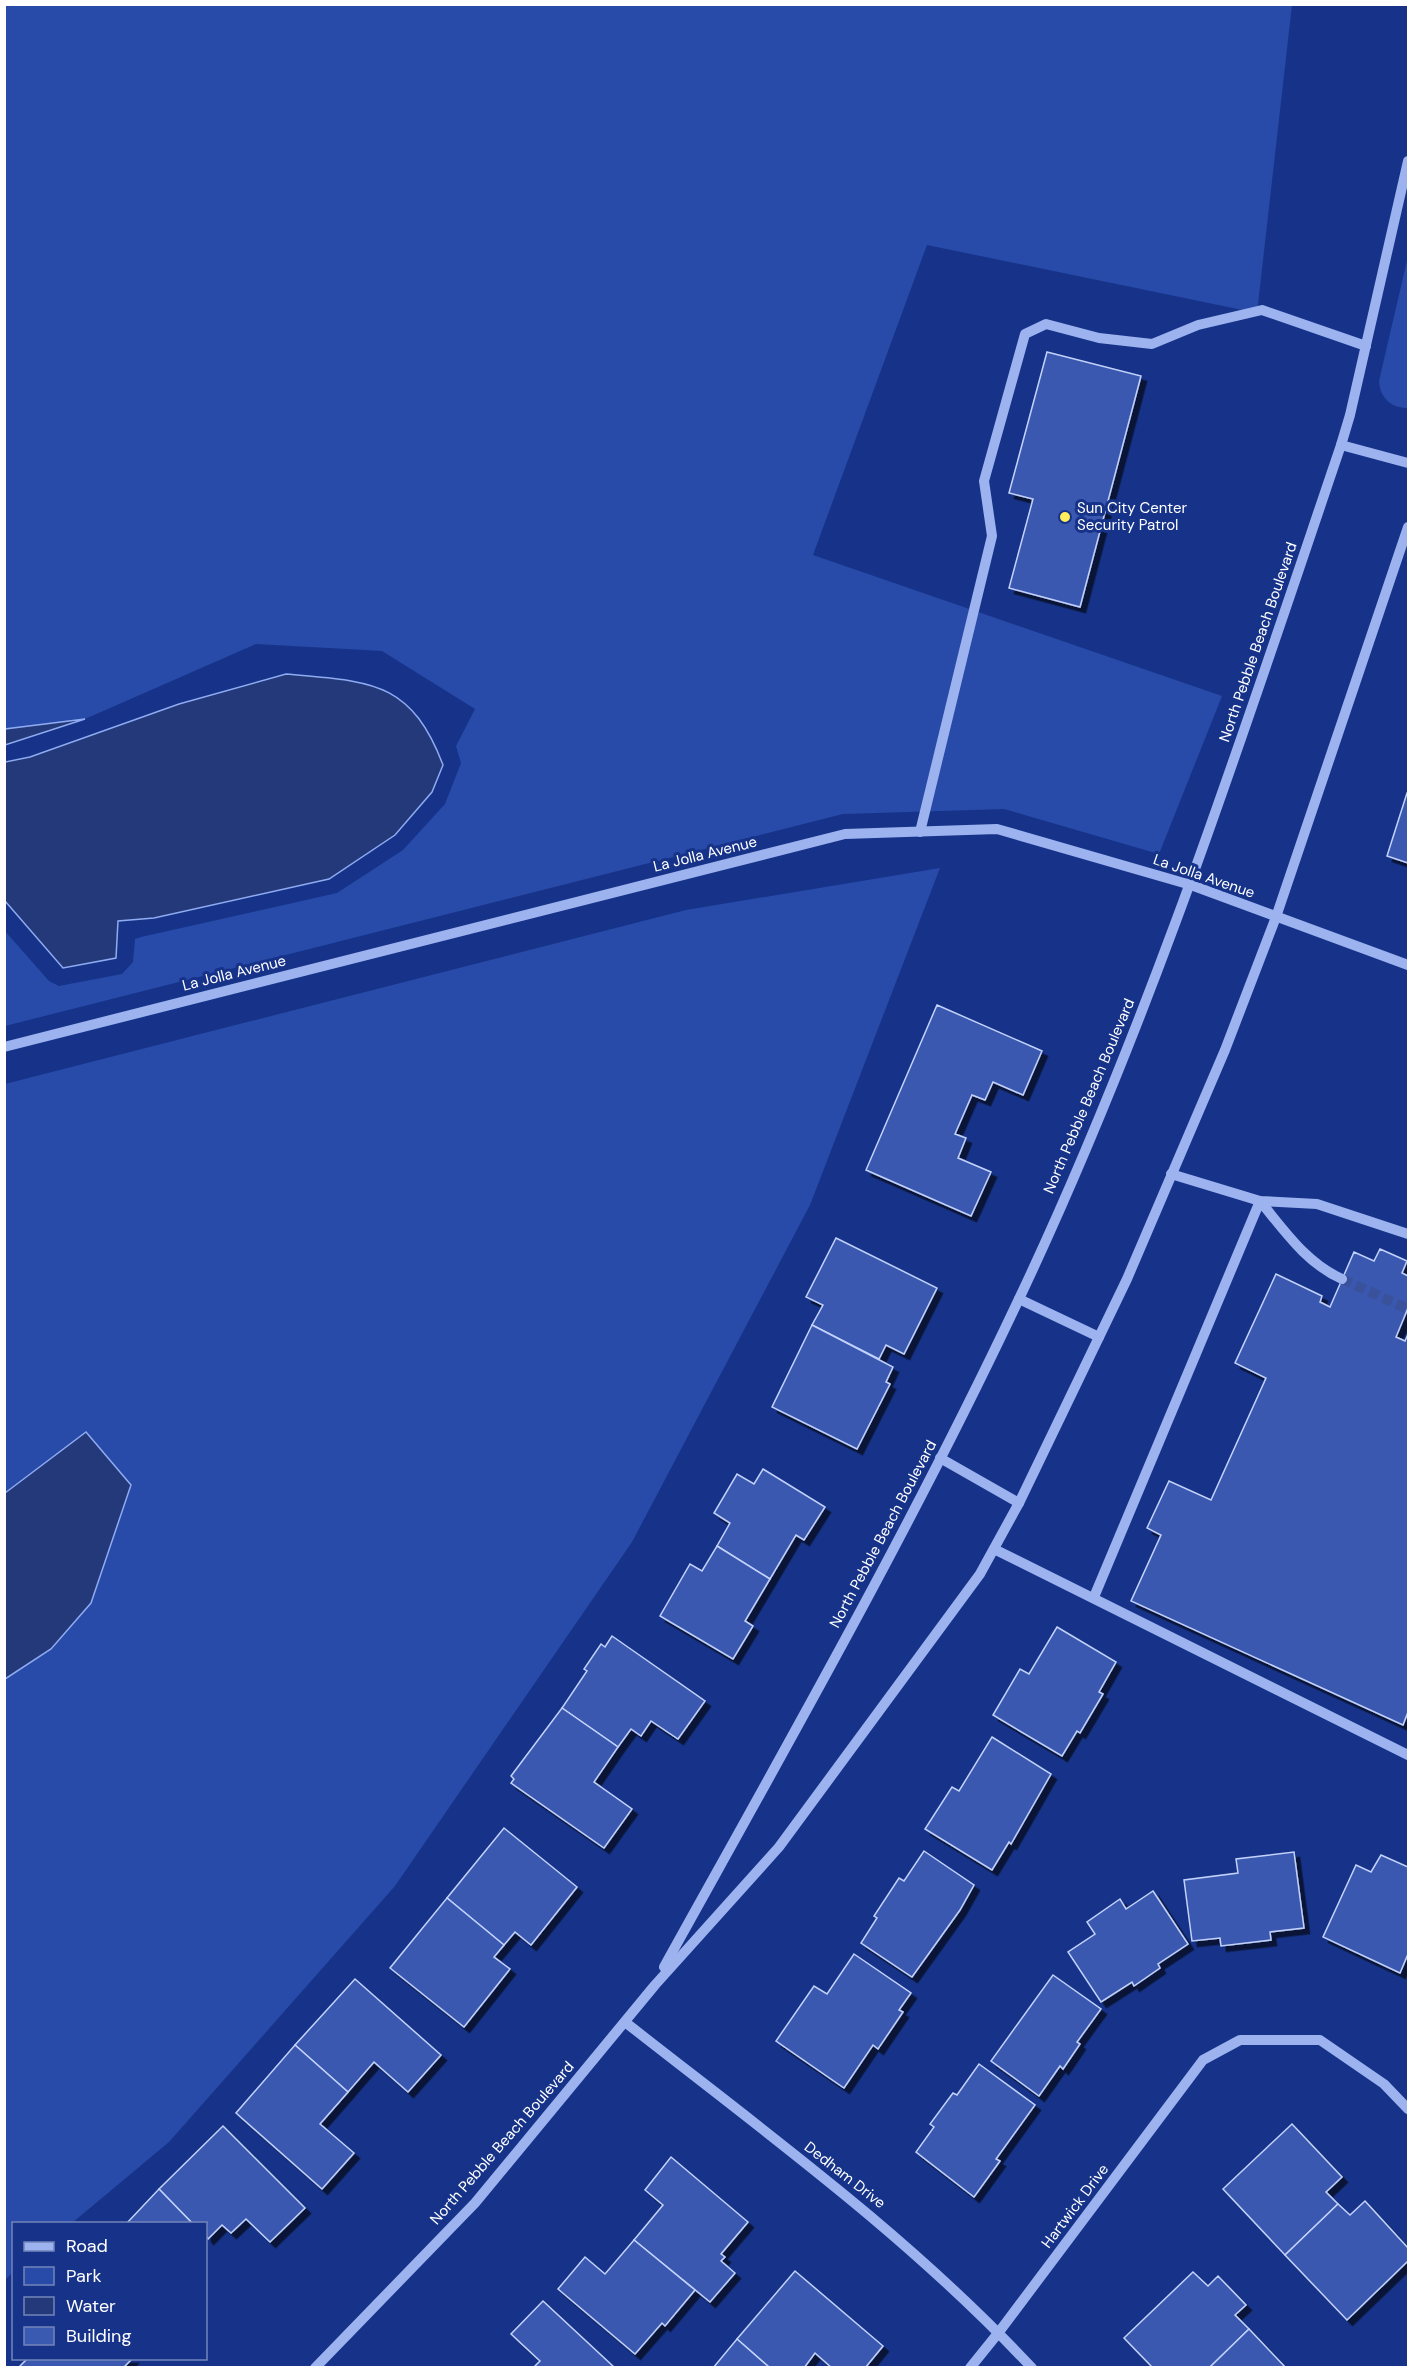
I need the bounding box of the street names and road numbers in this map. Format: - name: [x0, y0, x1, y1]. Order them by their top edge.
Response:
- street label: North Pebble Beach Boulevard: [1214, 539, 1302, 745]
- street label: La Jolla Avenue: [651, 831, 759, 877]
- street label: La Jolla Avenue: [1150, 849, 1258, 903]
- street label: La Jolla Avenue: [180, 950, 288, 996]
- street label: North Pebble Beach Boulevard: [1039, 995, 1139, 1197]
- street label: North Pebble Beach Boulevard: [825, 1437, 941, 1631]
- street label: North Pebble Beach Boulevard: [426, 2057, 578, 2229]
- street label: Dedham Drive: [800, 2137, 890, 2213]
- street label: Hartwick Drive: [1037, 2160, 1113, 2252]

